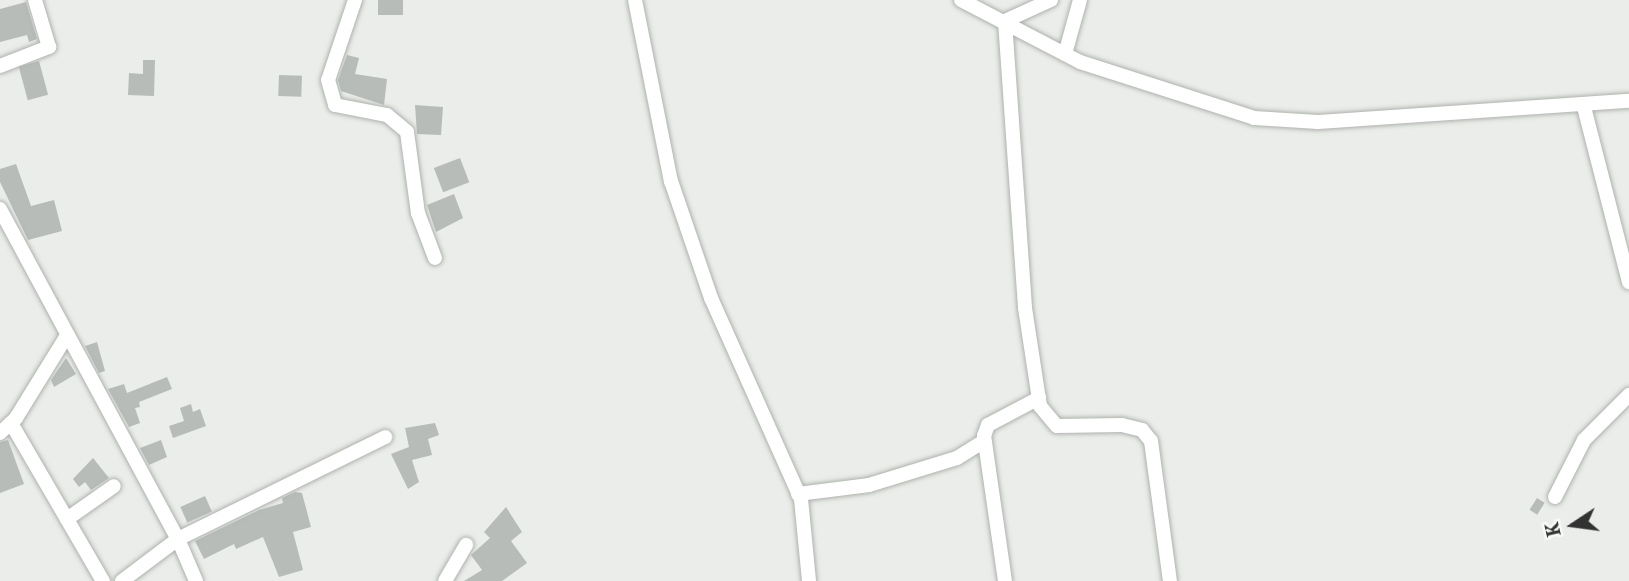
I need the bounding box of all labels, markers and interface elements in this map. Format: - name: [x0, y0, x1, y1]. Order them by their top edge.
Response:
- north arrow: [1538, 490, 1608, 560]
- text: K: [1538, 520, 1567, 539]

